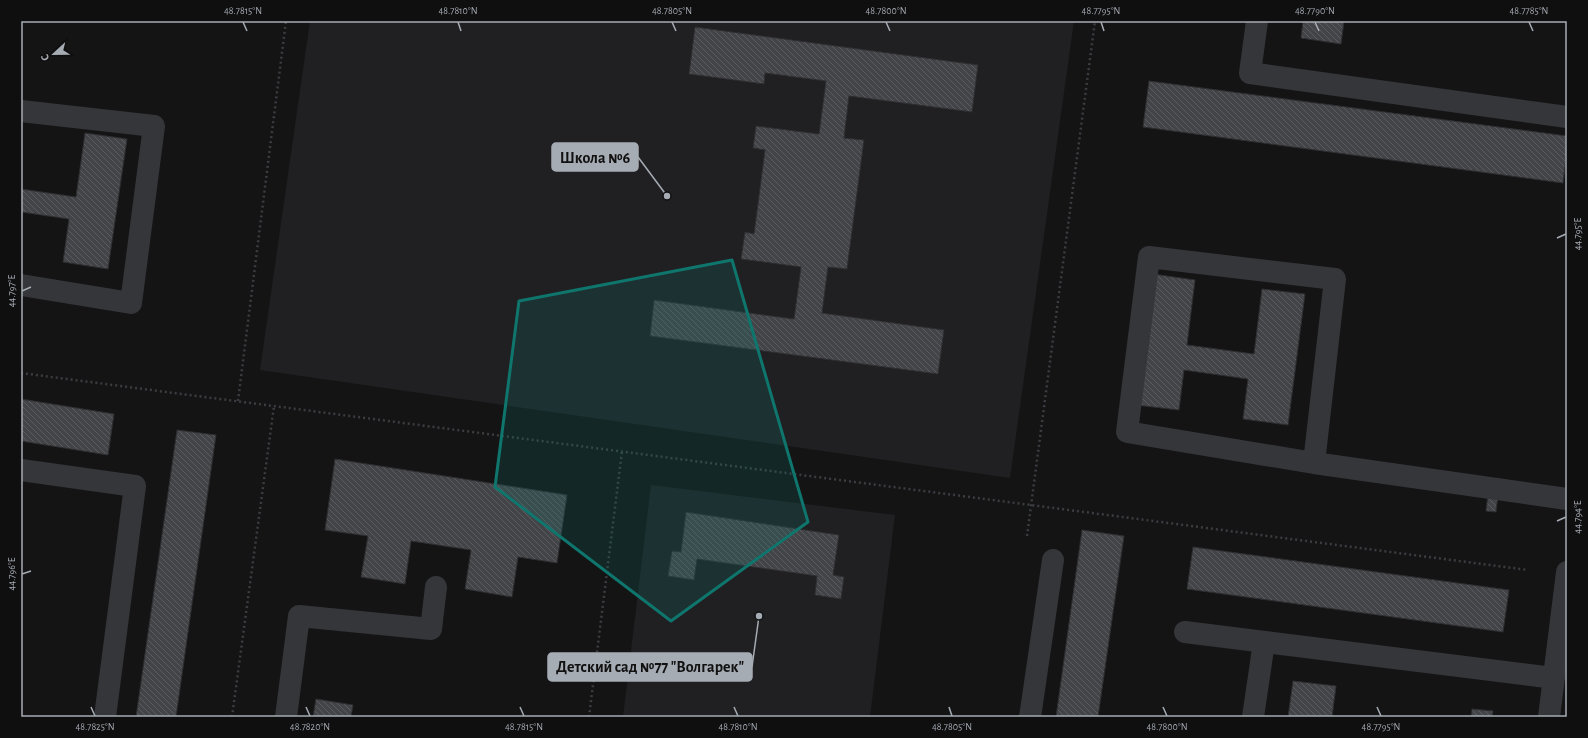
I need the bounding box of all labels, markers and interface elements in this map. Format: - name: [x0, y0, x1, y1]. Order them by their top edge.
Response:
- text: 48.7815°N: [224, 6, 262, 16]
- text: 48.7810°N: [438, 6, 478, 16]
- text: 48.7805°N: [652, 6, 692, 16]
- text: 48.7800°N: [865, 6, 907, 16]
- text: 48.7795°N: [1082, 6, 1120, 16]
- text: 48.7790°N: [1295, 6, 1335, 16]
- text: 48.7785°N: [1510, 6, 1548, 16]
- north arrow: [34, 34, 74, 74]
- text: С: [39, 53, 51, 62]
- callout: Школа №6: [552, 143, 638, 171]
- text: Школа №6: [560, 150, 631, 166]
- text: 44.795°E: [1573, 217, 1583, 250]
- text: 44.797°E: [7, 274, 17, 307]
- text: 44.794°E: [1573, 500, 1583, 534]
- text: 44.796°E: [7, 557, 17, 591]
- callout: Детский сад №77 "Волгарек": [548, 653, 752, 681]
- text: Детский сад №77 "Волгарек": [556, 659, 744, 675]
- text: 48.7825°N: [75, 722, 115, 732]
- text: 48.7820°N: [290, 722, 330, 732]
- text: 48.7815°N: [505, 722, 543, 732]
- text: 48.7810°N: [718, 722, 758, 732]
- text: 48.7805°N: [932, 722, 972, 732]
- text: 48.7800°N: [1146, 722, 1188, 732]
- text: 48.7795°N: [1362, 722, 1400, 732]

